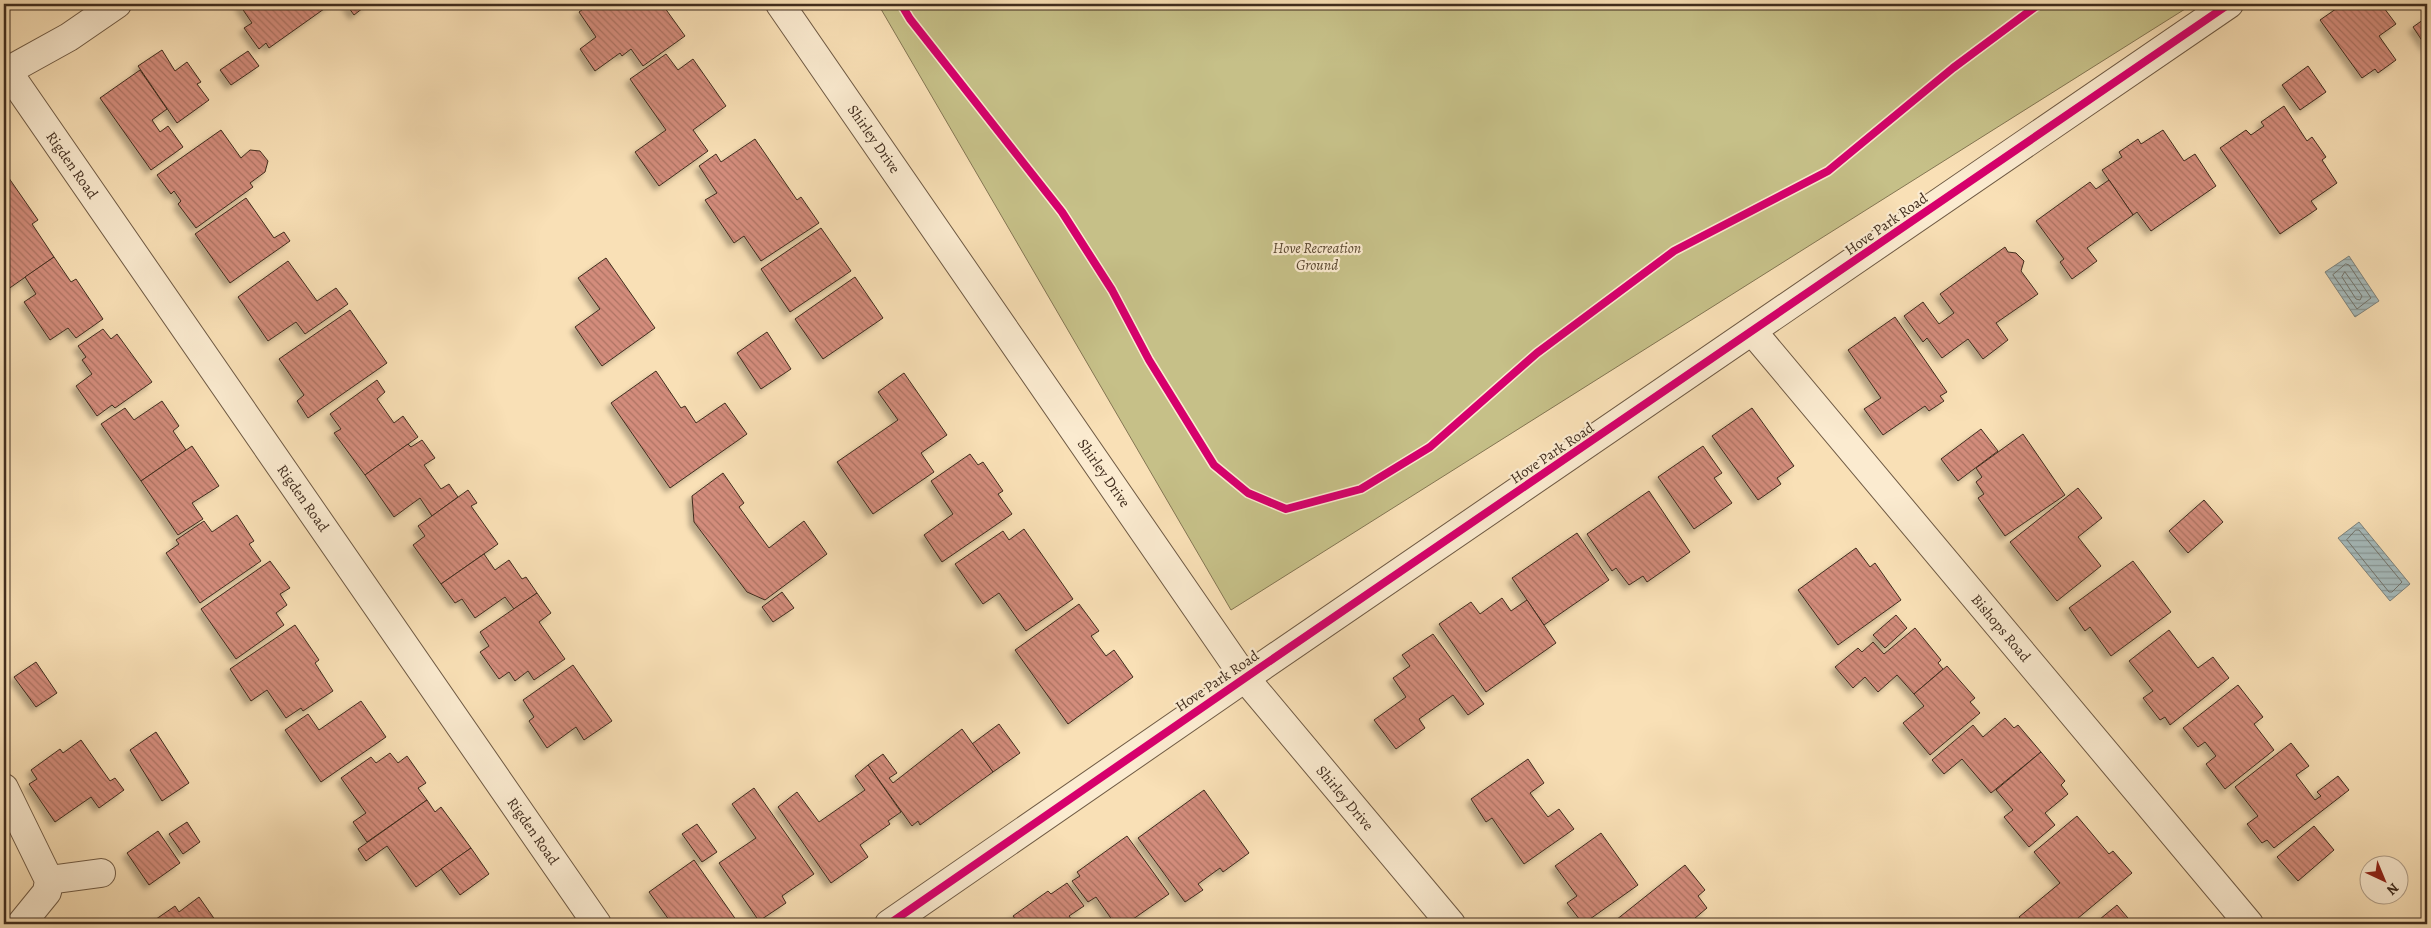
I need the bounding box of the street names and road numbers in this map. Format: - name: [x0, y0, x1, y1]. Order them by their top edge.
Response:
- street label: Shirley Drive: [843, 101, 905, 178]
- street label: Rigden Road: [41, 127, 103, 203]
- street label: Hove Park Road: [1841, 188, 1932, 260]
- street label: Hove Park Road: [1506, 417, 1598, 488]
- street label: Shirley Drive: [1073, 435, 1135, 512]
- street label: Rigden Road: [272, 460, 334, 536]
- street label: Bishops Road: [1967, 590, 2036, 667]
- street label: Hove Park Road: [1171, 645, 1263, 716]
- street label: Shirley Drive: [1312, 761, 1378, 835]
- street label: Rigden Road: [502, 793, 564, 869]

